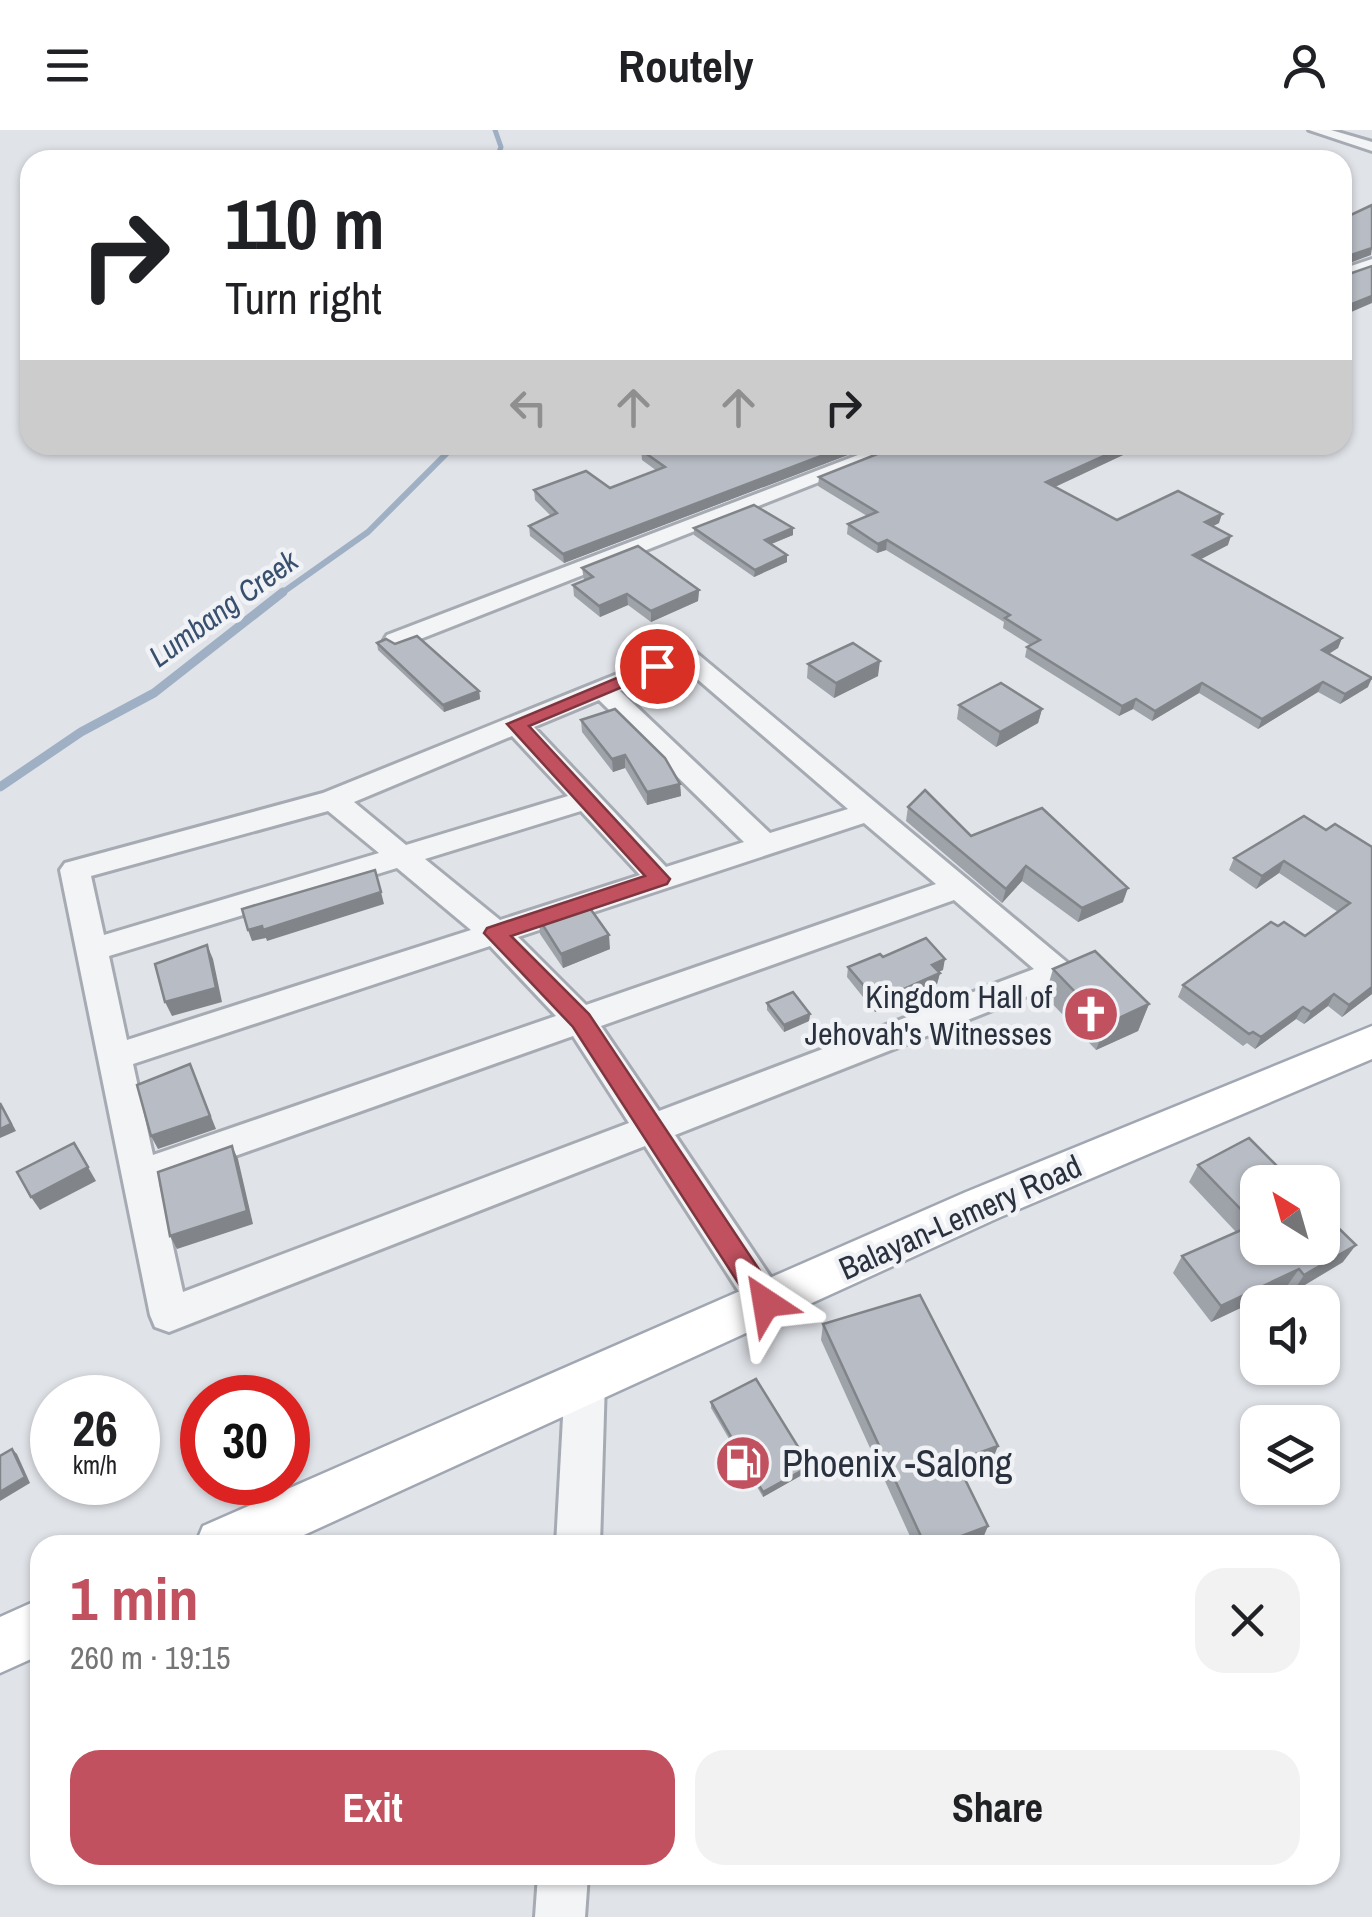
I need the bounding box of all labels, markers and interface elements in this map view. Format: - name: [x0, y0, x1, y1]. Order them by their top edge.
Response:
- text: Routely: [618, 35, 754, 96]
- icon: menu: [40, 38, 95, 93]
- icon: person: [1277, 38, 1332, 93]
- text: 110 m: [225, 177, 385, 271]
- icon: right: [60, 190, 190, 320]
- text: Turn right: [225, 267, 382, 328]
- icon: left: [501, 380, 556, 435]
- icon: ahead: [606, 380, 661, 435]
- icon: ahead: [711, 380, 766, 435]
- icon: right: [816, 380, 871, 435]
- water label: Lumbang Creek: [140, 539, 307, 676]
- pin: [615, 624, 700, 709]
- icon: arrive: [630, 639, 685, 694]
- place label: Kingdom Hall of Jehovah's Witnesses: [805, 975, 1053, 1055]
- church icon: Kingdom Hall of Jehovah's Witnesses: [1061, 984, 1121, 1044]
- street label: Balayan-Lemery Road: [832, 1144, 1088, 1290]
- north arrow: [1240, 1165, 1340, 1265]
- map controls: [1240, 1165, 1340, 1505]
- position arrow: [714, 1251, 818, 1355]
- button: sound: [1240, 1285, 1340, 1385]
- speed limit sign: 30: [180, 1375, 310, 1505]
- text: 26: [72, 1394, 118, 1462]
- button: layers: [1240, 1405, 1340, 1505]
- fuel station icon: Phoenix -Salong: [713, 1433, 773, 1493]
- place label: Phoenix -Salong: [782, 1438, 1012, 1489]
- text: km/h: [73, 1448, 117, 1482]
- text: 1 min: [70, 1558, 199, 1639]
- button: close: [1195, 1568, 1300, 1673]
- text: 260 m · 19:15: [70, 1636, 230, 1679]
- button: Exit: [70, 1750, 675, 1865]
- button: Share: [695, 1750, 1300, 1865]

